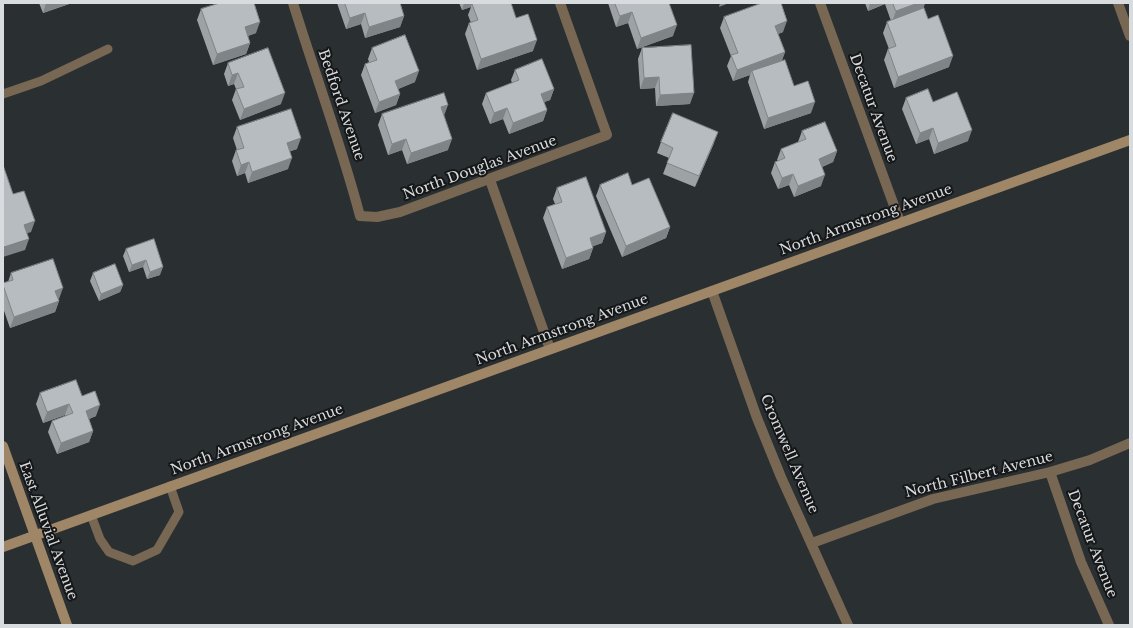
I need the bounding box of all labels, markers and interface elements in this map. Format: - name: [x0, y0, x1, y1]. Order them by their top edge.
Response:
- street label: Bedford Avenue: [314, 47, 368, 163]
- street label: Decatur Avenue: [846, 51, 900, 165]
- street label: North Douglas Avenue: [401, 132, 559, 204]
- street label: North Armstrong Avenue: [778, 181, 954, 259]
- street label: North Armstrong Avenue: [474, 291, 650, 369]
- street label: Cromwell Avenue: [756, 392, 822, 516]
- street label: North Armstrong Avenue: [169, 401, 345, 479]
- street label: North Filbert Avenue: [903, 448, 1055, 502]
- street label: East Alluvial Avenue: [15, 460, 81, 602]
- street label: Decatur Avenue: [1064, 488, 1120, 600]

